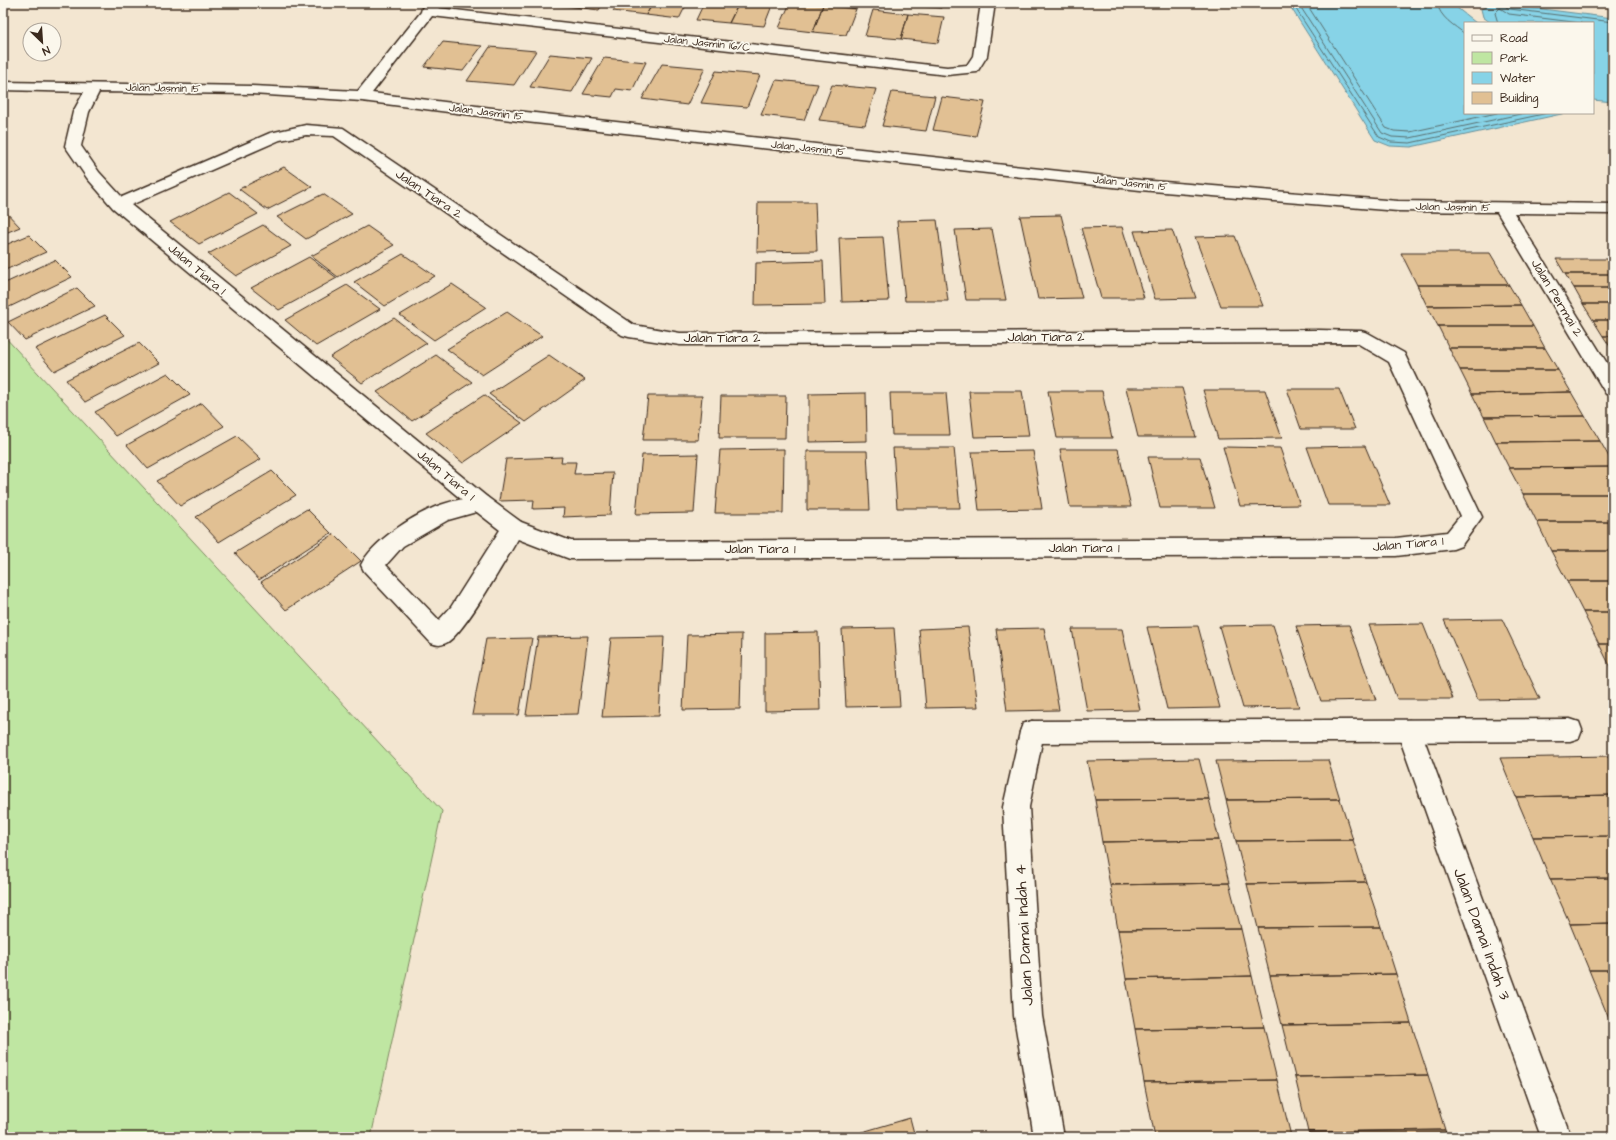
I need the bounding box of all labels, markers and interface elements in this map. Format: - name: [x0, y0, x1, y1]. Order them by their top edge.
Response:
- north arrow: [22, 22, 62, 62]
- legend: [1464, 22, 1594, 114]
- text: Road: [1500, 30, 1528, 47]
- street label: Jalan Jasmin 16/C: [663, 31, 751, 55]
- text: N: [40, 42, 52, 59]
- text: Park: [1500, 50, 1528, 67]
- text: Water: [1500, 70, 1536, 87]
- street label: Jalan Jasmin 15: [125, 80, 201, 96]
- text: Building: [1500, 90, 1538, 108]
- street label: Jalan Jasmin 15: [448, 100, 524, 124]
- street label: Jalan Jasmin 15: [770, 137, 846, 159]
- street label: Jalan Tiara 2: [392, 165, 466, 223]
- street label: Jalan Jasmin 15: [1092, 172, 1168, 194]
- street label: Jalan Jasmin 15: [1415, 199, 1491, 215]
- street label: Jalan Tiara 1: [164, 239, 230, 299]
- street label: Jalan Permai 2: [1527, 256, 1588, 341]
- street label: Jalan Tiara 2: [1008, 328, 1085, 346]
- street label: Jalan Tiara 2: [684, 329, 761, 347]
- street label: Jalan Tiara 1: [413, 445, 479, 505]
- street label: Jalan Tiara 1: [1372, 532, 1445, 556]
- street label: Jalan Tiara 1: [1048, 539, 1120, 557]
- street label: Jalan Tiara 1: [724, 540, 796, 558]
- street label: Jalan Damai Indah 4: [1009, 864, 1039, 1006]
- street label: Jalan Damai Indah 3: [1448, 865, 1516, 1003]

